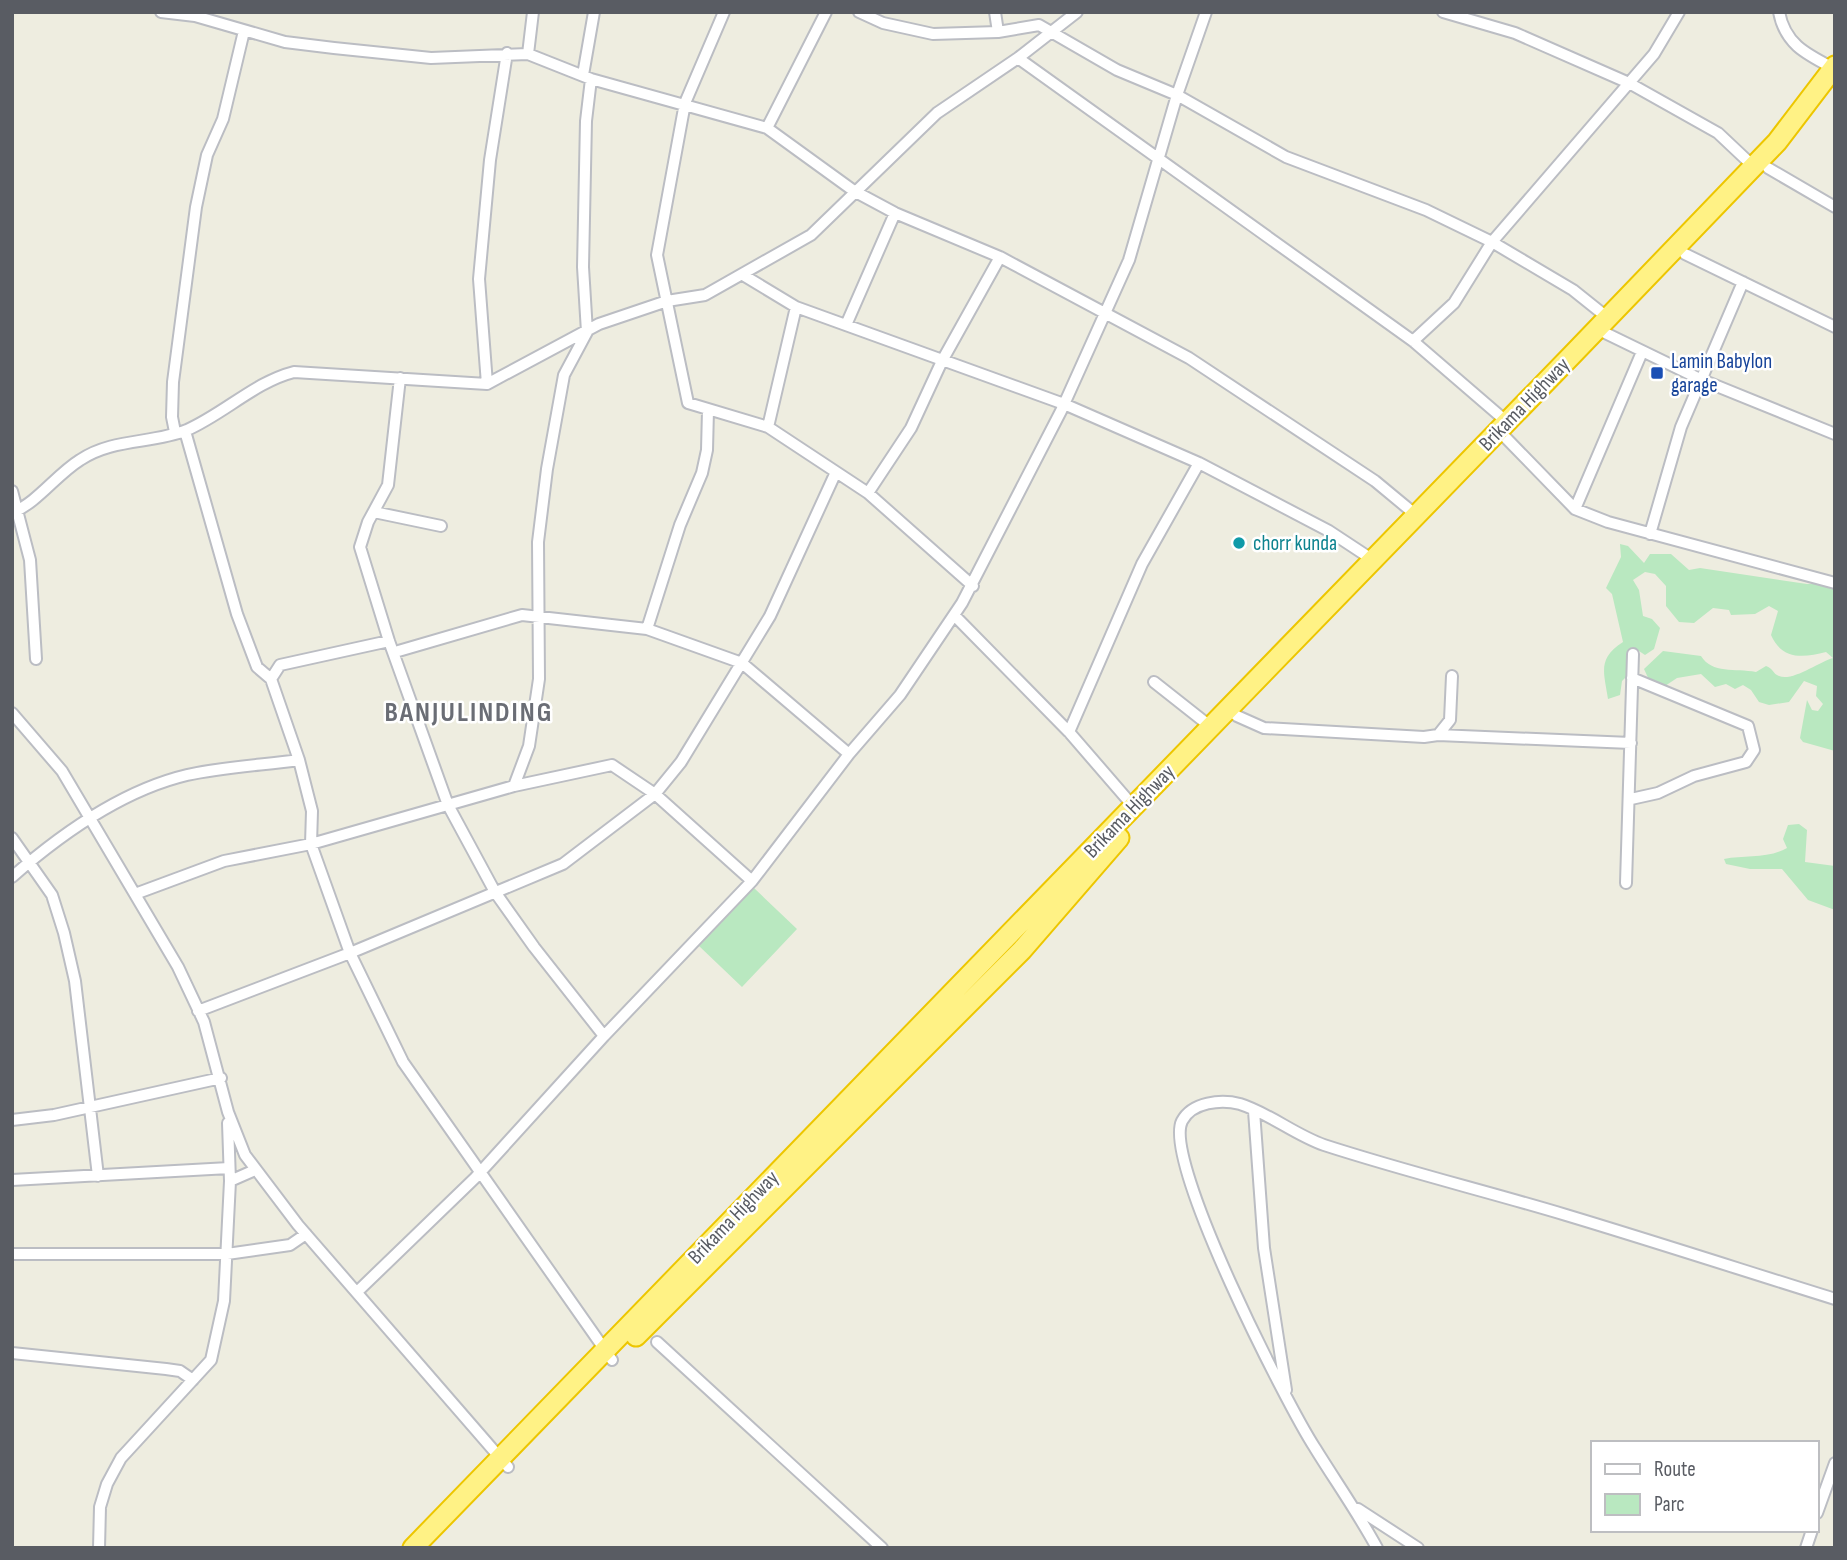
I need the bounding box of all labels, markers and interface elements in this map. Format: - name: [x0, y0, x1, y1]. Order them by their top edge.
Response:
- place label: Lamin Babylon garage: [1671, 349, 1772, 398]
- street label: Brikama Highway: [1474, 353, 1575, 456]
- marker: Lamin Babylon garage: [1649, 365, 1665, 381]
- place label: chorr kunda: [1253, 531, 1337, 556]
- marker: chorr kunda: [1231, 535, 1247, 551]
- district label: BANJULINDING: [385, 696, 553, 729]
- street label: Brikama Highway: [1079, 760, 1180, 863]
- street label: Brikama Highway: [683, 1166, 784, 1269]
- legend: [1591, 1441, 1819, 1532]
- text: Route: [1654, 1457, 1696, 1482]
- text: Parc: [1654, 1492, 1685, 1517]

